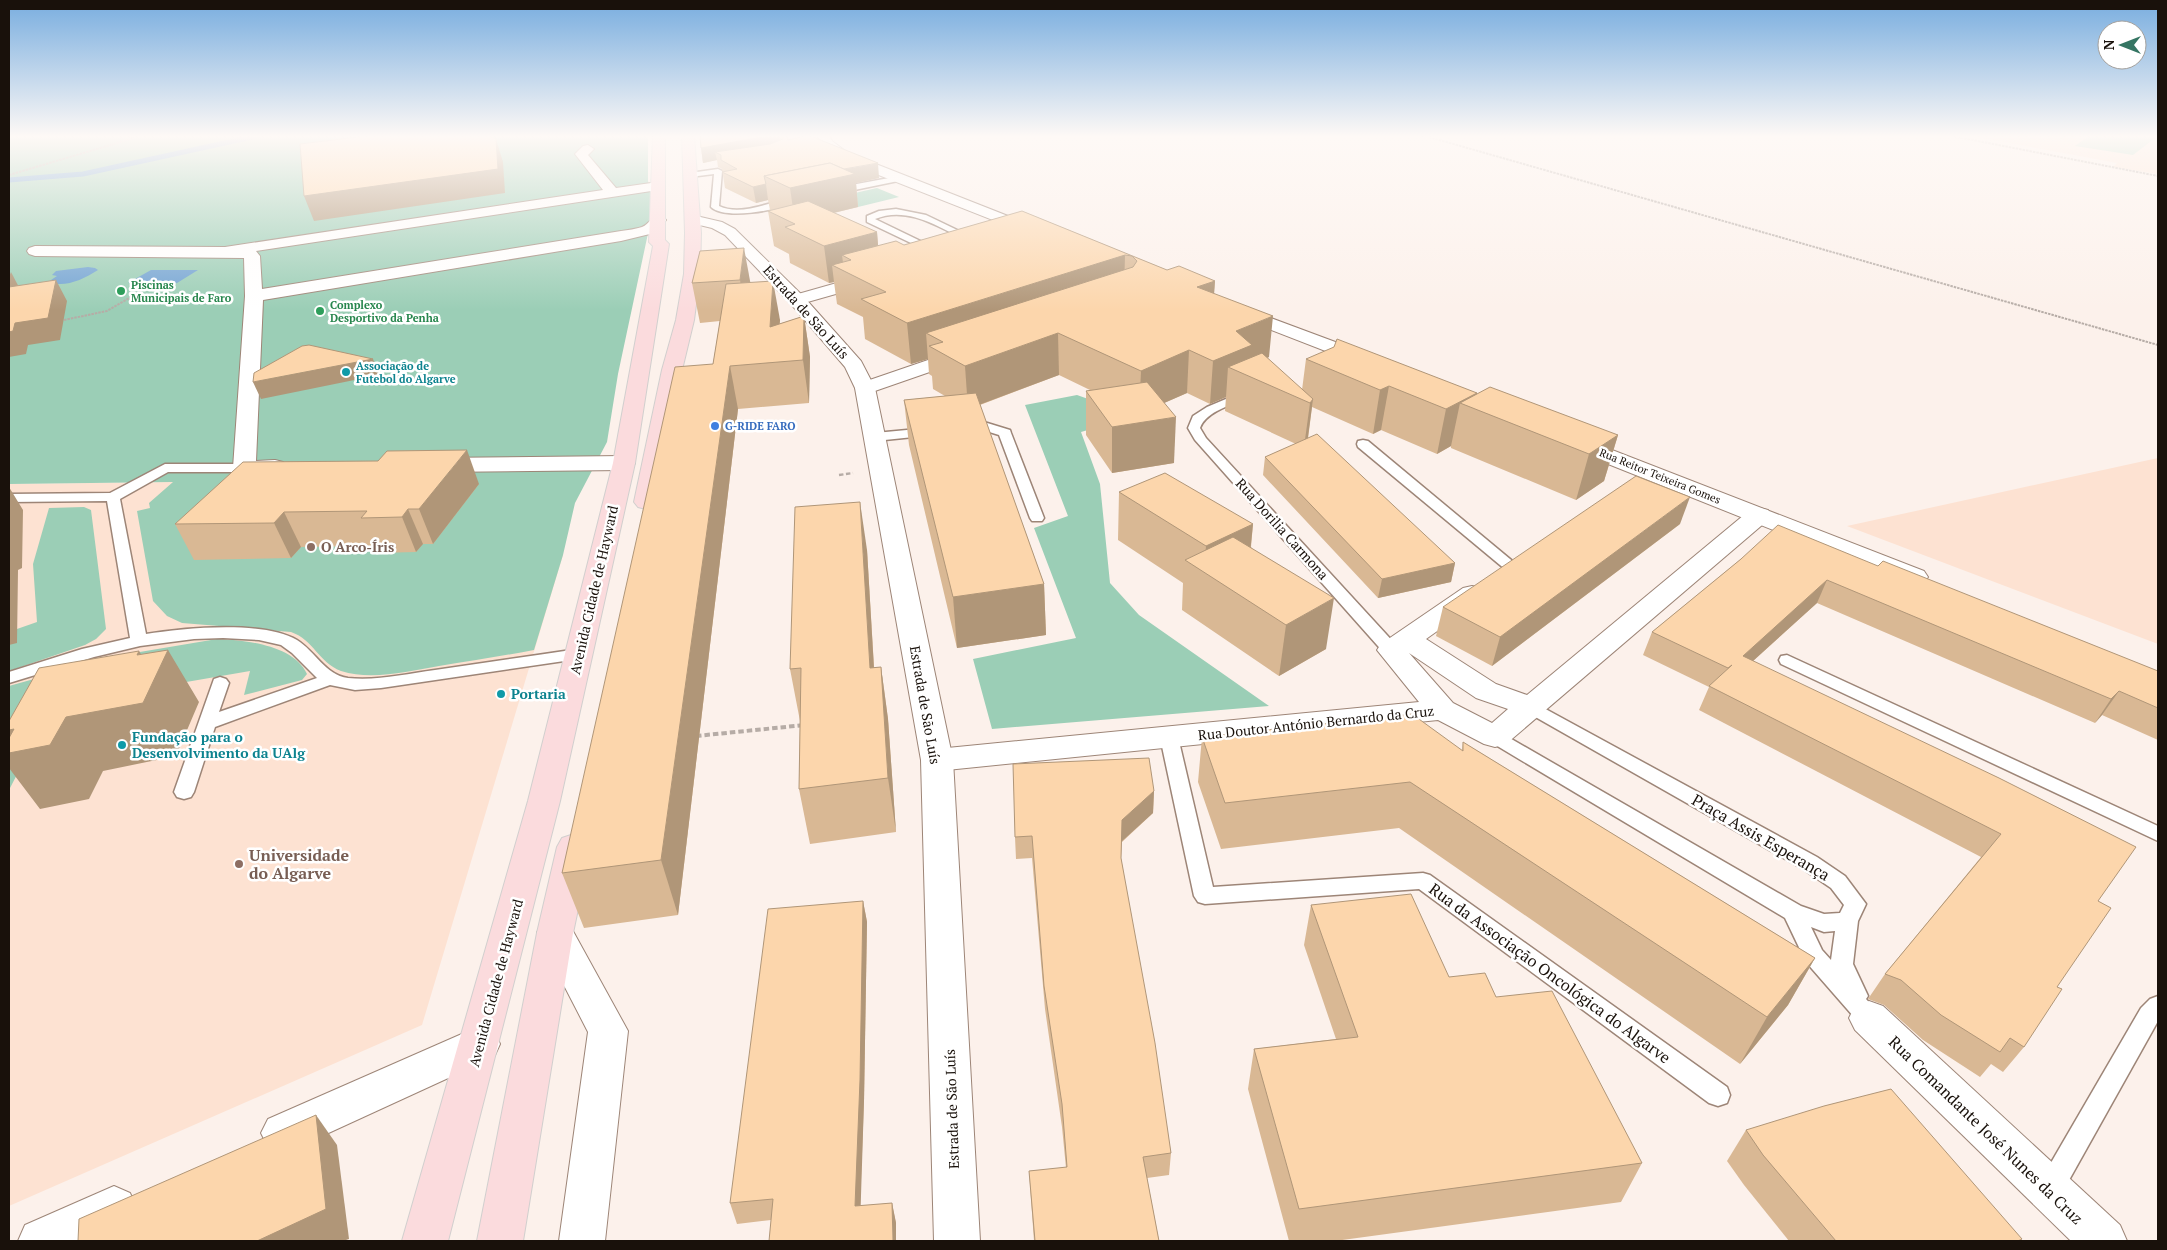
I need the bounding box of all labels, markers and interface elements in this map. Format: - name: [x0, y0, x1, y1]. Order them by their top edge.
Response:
- north arrow: [2097, 20, 2147, 70]
- text: N: [2099, 39, 2118, 50]
- street label: Estrada de São Luís: [759, 261, 854, 363]
- place label: Piscinas Municipais de Faro: [131, 278, 232, 305]
- marker: Piscinas Municipais de Faro: [115, 285, 127, 297]
- place label: Complexo Desportivo da Penha: [330, 298, 439, 325]
- marker: Complexo Desportivo da Penha: [314, 305, 326, 317]
- place label: Associação de Futebol do Algarve: [356, 359, 456, 386]
- marker: Associação de Futebol do Algarve: [340, 366, 352, 378]
- place label: G-RIDE FARO: [725, 419, 796, 433]
- marker: G-RIDE FARO: [709, 420, 721, 432]
- street label: Rua Reitor Teixeira Gomes: [1597, 445, 1723, 507]
- street label: Rua Dorilia Carmona: [1232, 474, 1333, 583]
- street label: Avenida Cidade de Hayward: [565, 503, 622, 676]
- place label: O Arco-Íris: [321, 537, 394, 556]
- marker: O Arco-Íris: [305, 541, 317, 553]
- street label: Estrada de São Luís: [906, 644, 945, 766]
- place label: Portaria: [511, 684, 566, 703]
- marker: Portaria: [495, 688, 507, 700]
- street label: Rua Doutor António Bernardo da Cruz: [1197, 701, 1435, 744]
- place label: Fundação para o Desenvolvimento da UAlg: [132, 727, 306, 762]
- marker: Fundação para o Desenvolvimento da UAlg: [116, 739, 128, 751]
- street label: Praça Assis Esperança: [1688, 789, 1834, 885]
- place label: Universidade do Algarve: [249, 844, 350, 884]
- marker: Universidade do Algarve: [233, 858, 245, 870]
- street label: Rua da Associação Oncológica do Algarve: [1425, 878, 1675, 1068]
- street label: Avenida Cidade de Hayward: [464, 897, 527, 1069]
- street label: Rua Comandante José Nunes da Cruz: [1884, 1031, 2088, 1229]
- street label: Estrada de São Luís: [940, 1049, 963, 1169]

